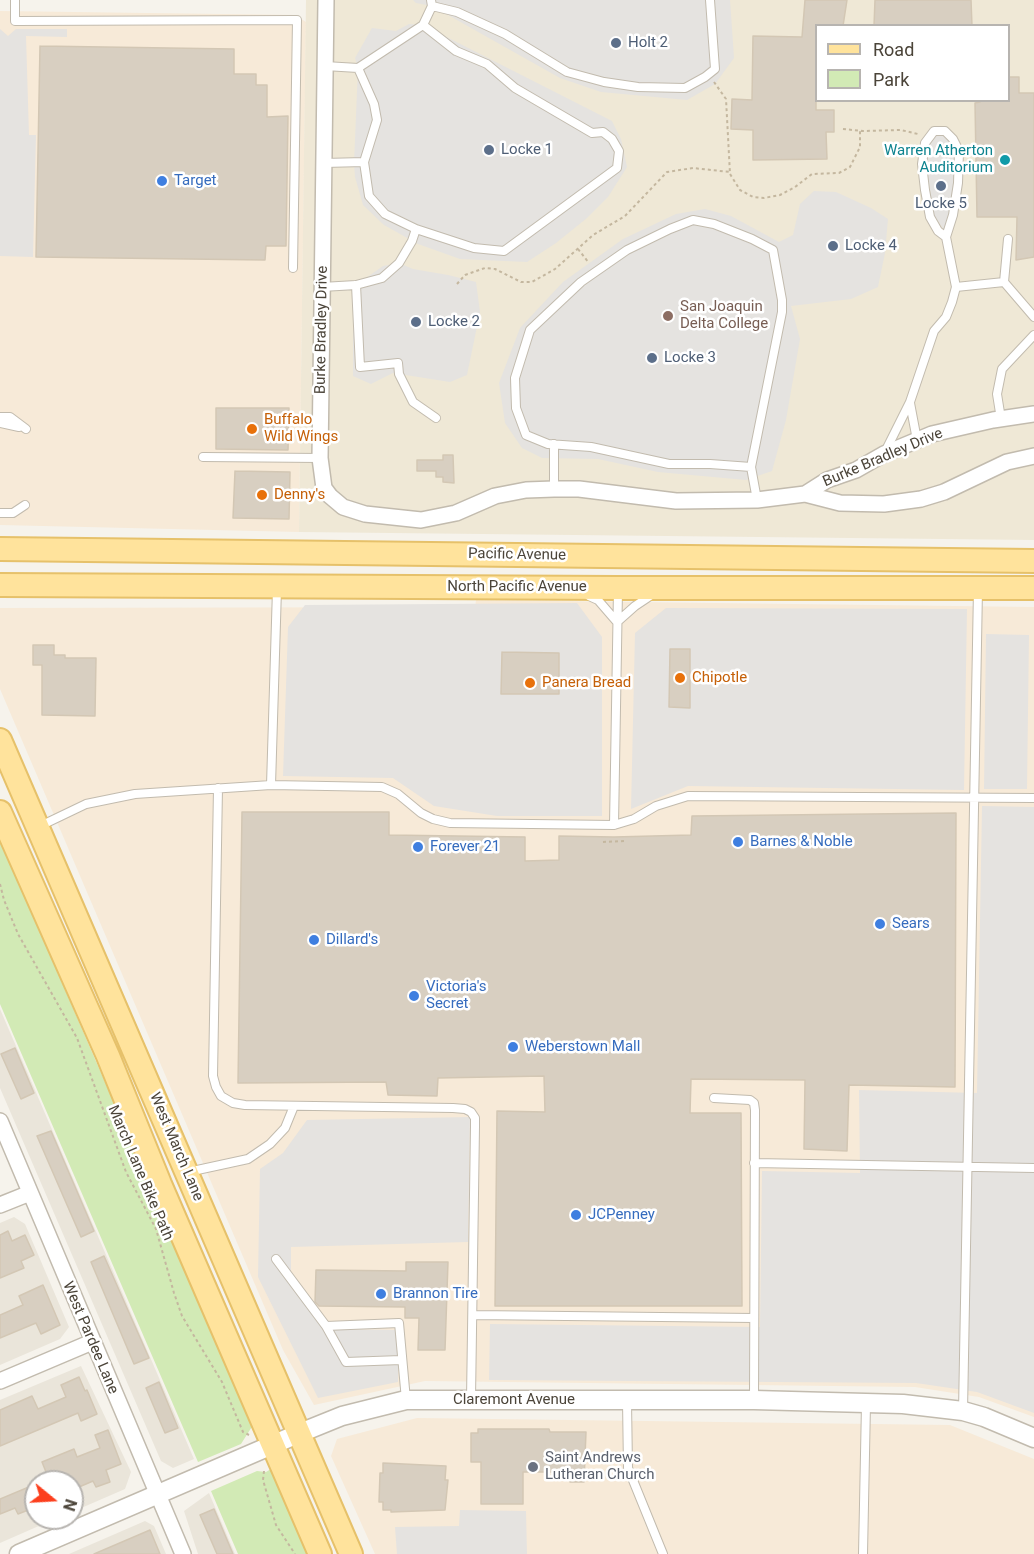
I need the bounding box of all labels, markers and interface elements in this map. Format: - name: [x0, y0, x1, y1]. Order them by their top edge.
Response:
- legend: [815, 24, 1010, 102]
- place label: Holt 2: [628, 34, 668, 52]
- marker: Holt 2: [609, 36, 623, 50]
- text: Road: [873, 39, 914, 60]
- text: Park: [873, 69, 909, 90]
- place label: Locke 1: [501, 141, 553, 159]
- place label: Warren Atherton Auditorium: [884, 142, 993, 177]
- marker: Locke 1: [482, 143, 496, 157]
- marker: Warren Atherton Auditorium: [998, 153, 1012, 167]
- place label: Target: [174, 172, 217, 190]
- marker: Target: [155, 174, 169, 188]
- marker: Locke 5: [934, 179, 948, 193]
- place label: Locke 5: [915, 195, 967, 213]
- place label: Locke 4: [845, 237, 897, 255]
- marker: Locke 4: [826, 239, 840, 253]
- street label: Burke Bradley Drive: [312, 266, 332, 394]
- place label: San Joaquin Delta College: [680, 298, 768, 333]
- marker: San Joaquin Delta College: [661, 309, 675, 323]
- place label: Locke 2: [428, 313, 480, 331]
- marker: Locke 2: [409, 315, 423, 329]
- place label: Locke 3: [664, 349, 716, 367]
- marker: Locke 3: [645, 351, 659, 365]
- place label: Buffalo Wild Wings: [264, 411, 338, 446]
- marker: Buffalo Wild Wings: [245, 422, 259, 436]
- street label: Burke Bradley Drive: [820, 425, 946, 491]
- place label: Denny's: [274, 486, 325, 504]
- marker: Denny's: [255, 488, 269, 502]
- street label: Pacific Avenue: [468, 545, 566, 565]
- street label: North Pacific Avenue: [447, 578, 587, 596]
- place label: Chipotle: [692, 669, 747, 687]
- marker: Chipotle: [673, 671, 687, 685]
- place label: Panera Bread: [542, 674, 631, 692]
- marker: Panera Bread: [523, 676, 537, 690]
- place label: Barnes & Noble: [750, 833, 853, 851]
- marker: Barnes & Noble: [731, 835, 745, 849]
- place label: Forever 21: [430, 838, 500, 856]
- marker: Forever 21: [411, 840, 425, 854]
- place label: Sears: [892, 915, 930, 933]
- marker: Sears: [873, 917, 887, 931]
- place label: Dillard's: [326, 931, 378, 949]
- marker: Dillard's: [307, 933, 321, 947]
- place label: Victoria's Secret: [426, 978, 487, 1013]
- marker: Victoria's Secret: [407, 989, 421, 1003]
- place label: Weberstown Mall: [525, 1038, 640, 1056]
- marker: Weberstown Mall: [506, 1040, 520, 1054]
- street label: West March Lane: [145, 1090, 207, 1204]
- street label: March Lane Bike Path: [103, 1103, 177, 1243]
- place label: JCPenney: [588, 1206, 655, 1224]
- marker: JCPenney: [569, 1208, 583, 1222]
- street label: West Pardee Lane: [58, 1279, 122, 1397]
- place label: Brannon Tire: [393, 1285, 478, 1303]
- marker: Brannon Tire: [374, 1287, 388, 1301]
- street label: Claremont Avenue: [453, 1391, 575, 1409]
- place label: Saint Andrews Lutheran Church: [545, 1449, 654, 1484]
- marker: Saint Andrews Lutheran Church: [526, 1460, 540, 1474]
- north arrow: [24, 1470, 84, 1530]
- text: N: [59, 1497, 80, 1513]

